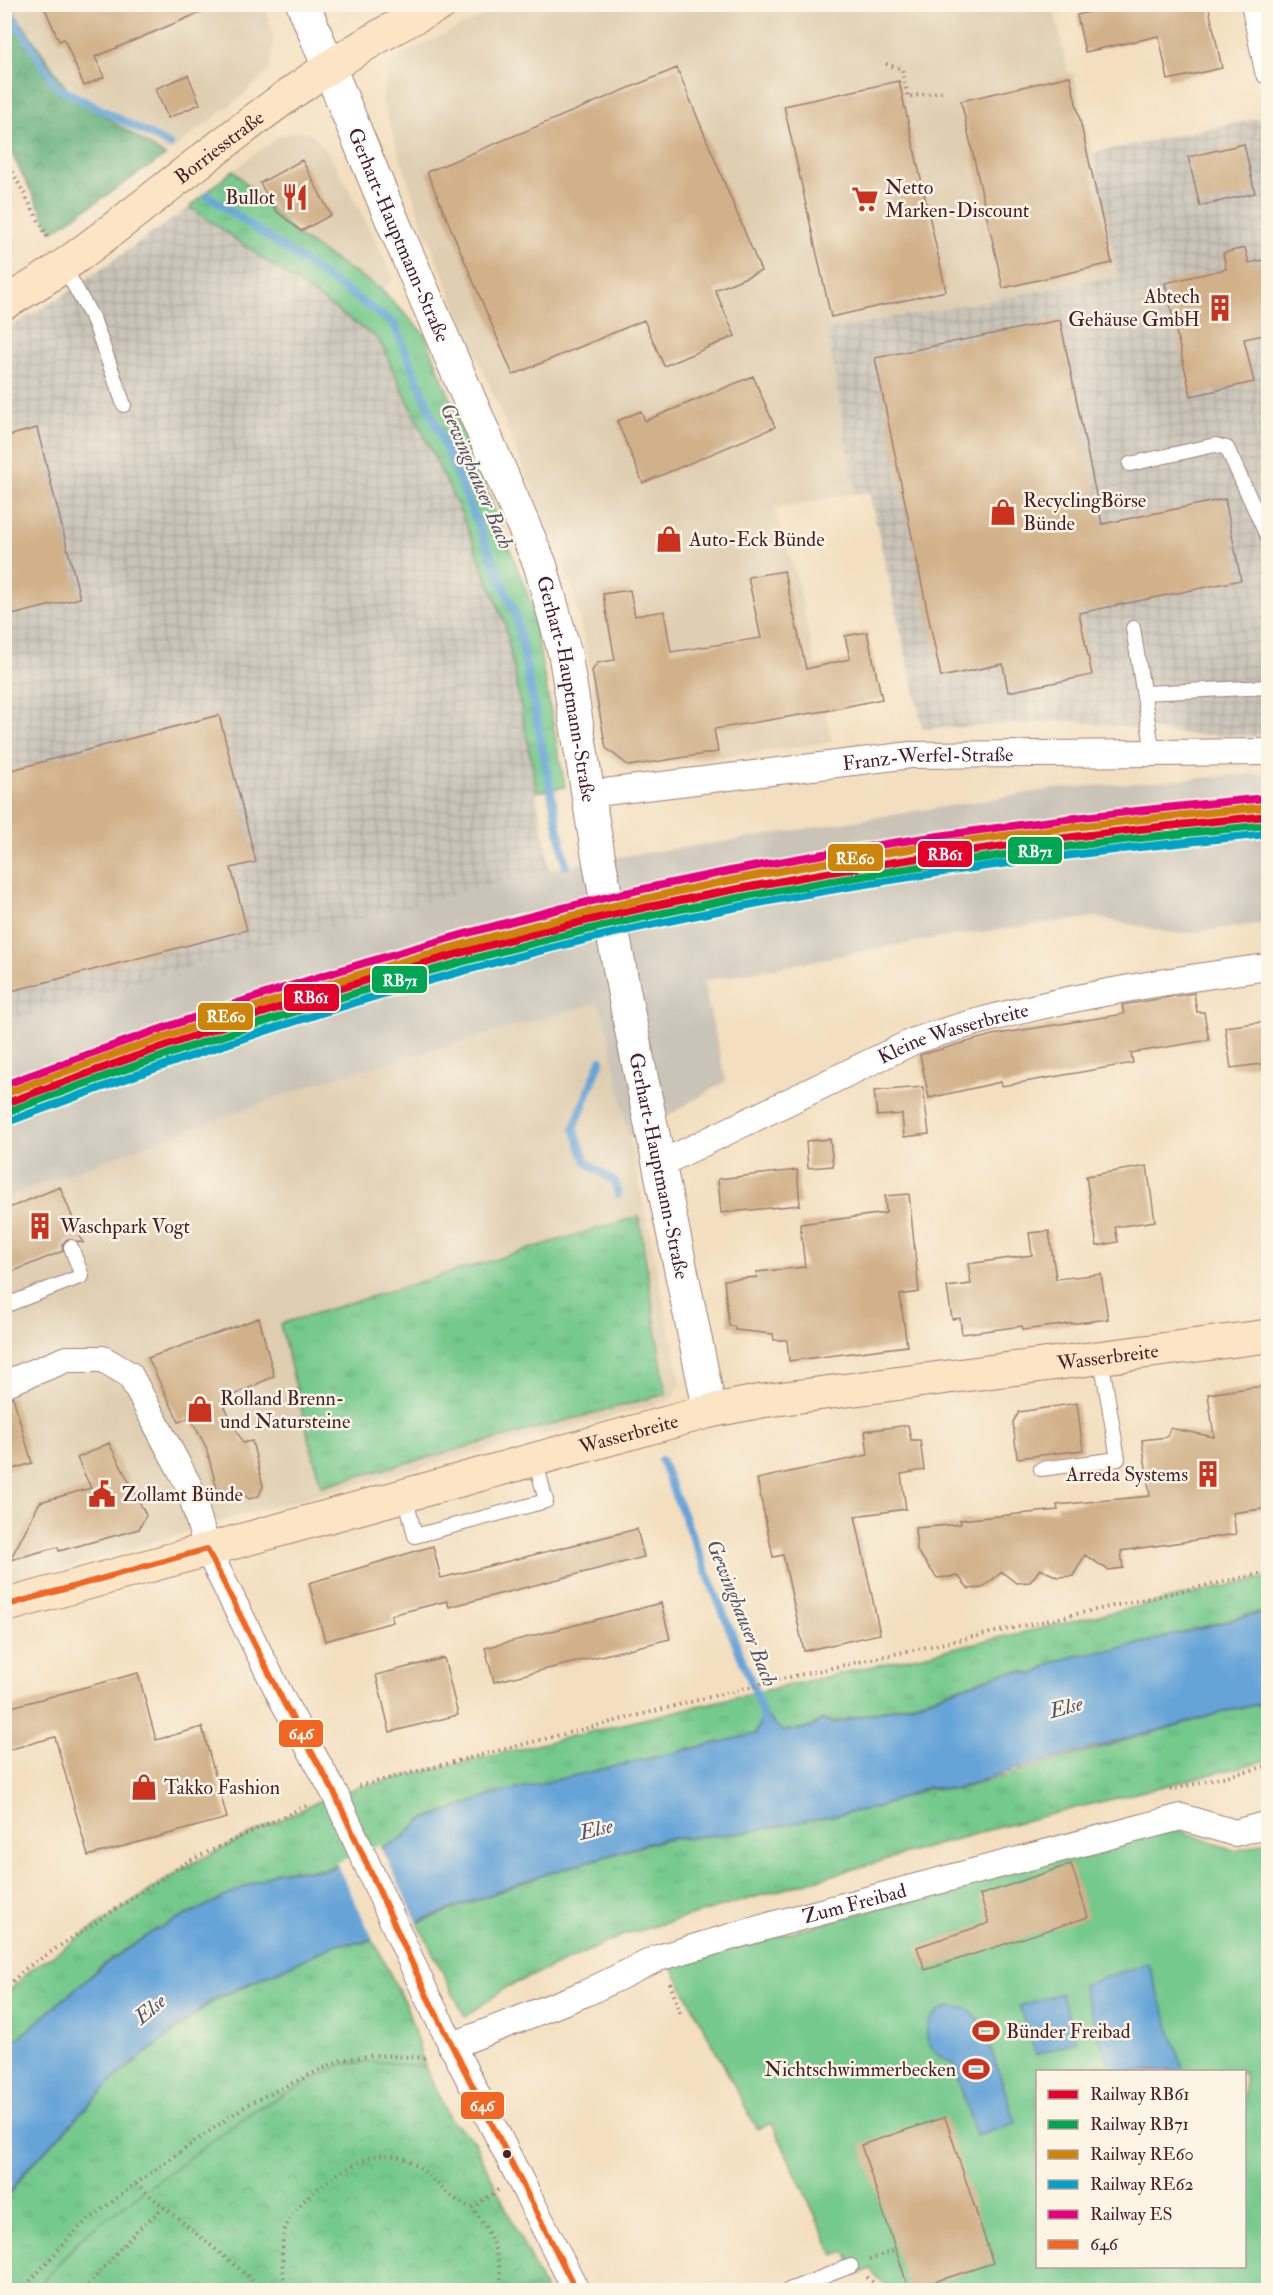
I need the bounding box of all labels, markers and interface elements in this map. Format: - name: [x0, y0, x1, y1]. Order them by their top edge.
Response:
- street label: Borriesstraße: [169, 105, 269, 190]
- street label: Gerhart-Hauptmann-Straße: [342, 124, 455, 346]
- place label: Netto Marken-Discount: [885, 175, 1030, 223]
- restaurant icon: Bullot: [280, 182, 310, 212]
- supermarket icon: Netto Marken-Discount: [850, 184, 880, 214]
- place label: Bullot: [225, 185, 276, 210]
- place label: Abtech Gehäuse GmbH: [1068, 284, 1201, 332]
- building icon: Abtech Gehäuse GmbH: [1205, 293, 1235, 323]
- water label: Gewinghauser Bach: [434, 399, 519, 553]
- place label: RecyclingBörse Bünde: [1023, 488, 1146, 536]
- shop icon: RecyclingBörse Bünde: [988, 497, 1018, 527]
- shop icon: Auto-Eck Bünde: [654, 524, 684, 554]
- place label: Auto-Eck Bünde: [688, 527, 825, 552]
- street label: Gerhart-Hauptmann-Straße: [531, 573, 601, 804]
- street label: Franz-Werfel-Straße: [841, 742, 1013, 776]
- line badge: RB71: [1007, 836, 1063, 865]
- line badge: RB61: [917, 840, 973, 868]
- text: RB71: [1018, 842, 1053, 862]
- line badge: RE60: [827, 843, 884, 872]
- text: RB61: [927, 845, 963, 865]
- text: RE60: [835, 849, 875, 869]
- line badge: RB71: [371, 965, 428, 994]
- text: RB71: [383, 971, 418, 991]
- line badge: RB61: [283, 983, 340, 1012]
- text: RB61: [293, 988, 329, 1008]
- street label: Kleine Wasserbreite: [874, 997, 1031, 1070]
- line badge: RE60: [197, 1002, 254, 1031]
- text: RE60: [206, 1007, 246, 1027]
- street label: Gerhart-Hauptmann-Straße: [623, 1050, 694, 1281]
- building icon: Waschpark Vogt: [25, 1211, 55, 1241]
- place label: Waschpark Vogt: [59, 1214, 191, 1240]
- street label: Wasserbreite: [1055, 1338, 1160, 1376]
- place label: Rolland Brenn- und Natursteine: [220, 1386, 350, 1434]
- shop icon: Rolland Brenn- und Natursteine: [185, 1394, 215, 1424]
- street label: Wasserbreite: [575, 1408, 681, 1460]
- building icon: Arreda Systems: [1193, 1459, 1223, 1489]
- place label: Arreda Systems: [1065, 1462, 1188, 1487]
- public building icon: Zollamt Bünde: [87, 1479, 117, 1509]
- place label: Zollamt Bünde: [122, 1482, 243, 1507]
- water label: Gewinghauser Bach: [700, 1536, 783, 1691]
- water label: Else: [1044, 1690, 1087, 1725]
- line badge: 646: [278, 1719, 324, 1748]
- text: 646: [289, 1724, 315, 1744]
- shop icon: Takko Fashion: [129, 1772, 159, 1802]
- place label: Takko Fashion: [164, 1775, 280, 1800]
- water label: Else: [575, 1812, 617, 1847]
- street label: Zum Freibad: [800, 1878, 909, 1929]
- water label: Else: [127, 1988, 173, 2032]
- sports icon: Bünder Freibad: [971, 2016, 1001, 2046]
- place label: Bünder Freibad: [1006, 2019, 1131, 2044]
- sports icon: Nichtschwimmerbecken: [961, 2054, 991, 2084]
- place label: Nichtschwimmerbecken: [764, 2057, 956, 2082]
- legend: [1036, 2070, 1246, 2268]
- text: Railway RB61: [1090, 2083, 1190, 2106]
- line badge: 646: [460, 2091, 505, 2120]
- text: 646: [470, 2096, 496, 2116]
- text: Railway RB71: [1090, 2113, 1189, 2136]
- text: Railway RE60: [1090, 2143, 1194, 2166]
- unlabelled marker: [501, 2148, 513, 2160]
- text: Railway RE62: [1090, 2173, 1194, 2196]
- text: Railway ES: [1090, 2203, 1173, 2226]
- text: 646: [1090, 2233, 1119, 2256]

